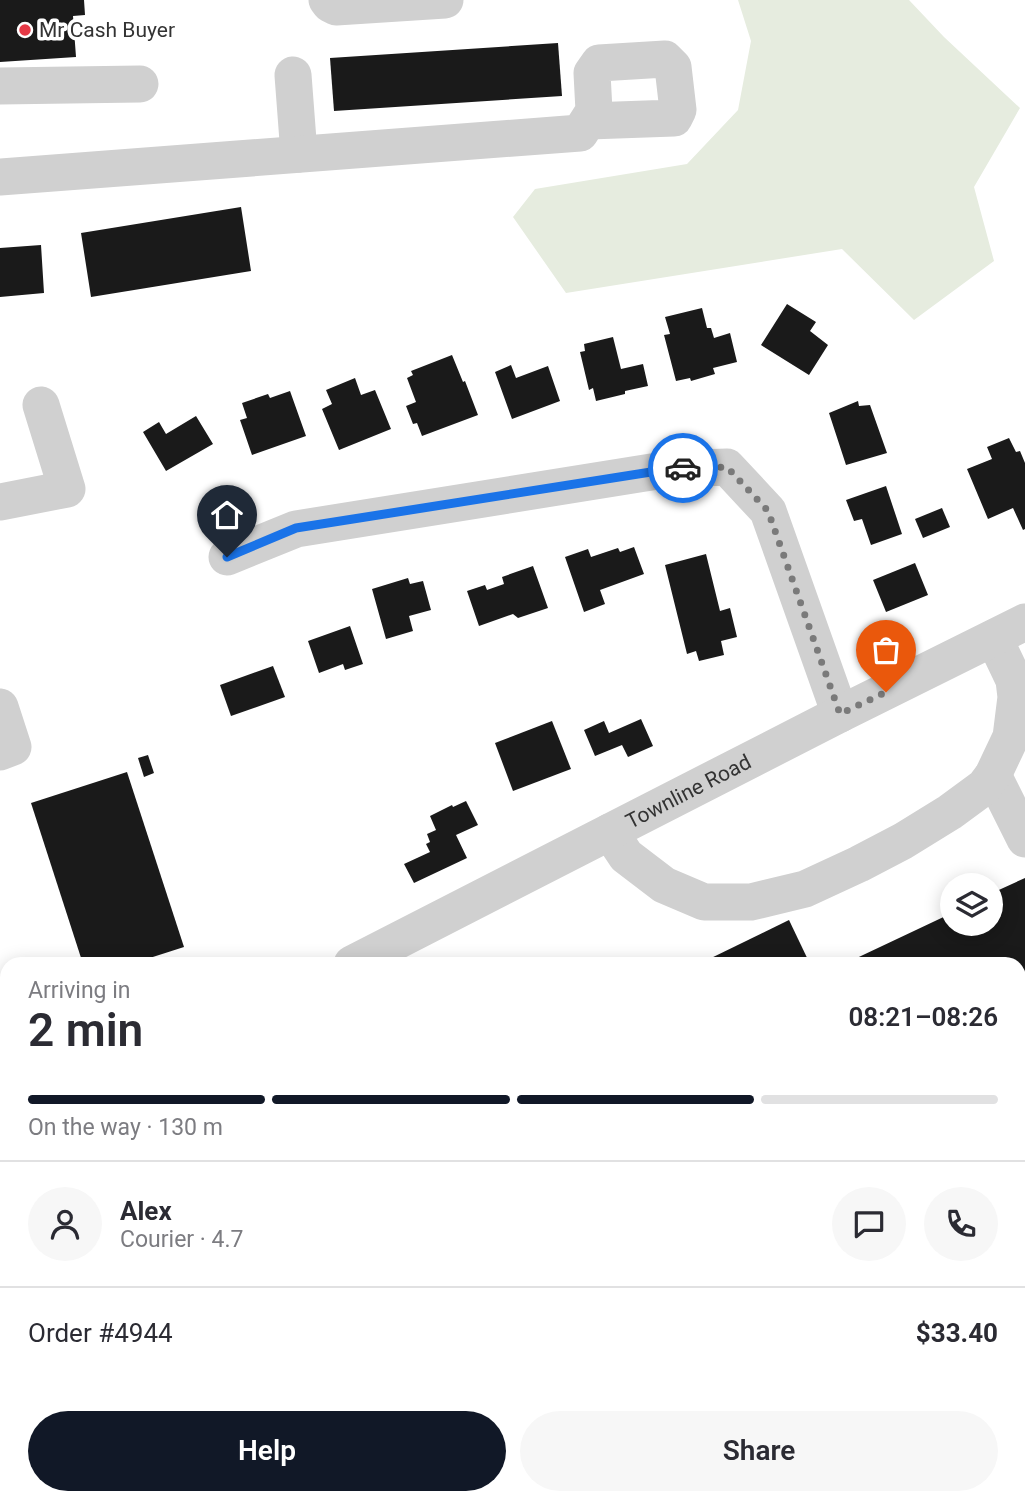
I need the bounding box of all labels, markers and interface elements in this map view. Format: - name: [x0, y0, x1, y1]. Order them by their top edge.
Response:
- place label: Mr Cash Buyer: [39, 18, 175, 42]
- marker: Mr Cash Buyer: [17, 22, 33, 38]
- courier: [648, 433, 718, 503]
- icon: car: [664, 449, 702, 487]
- pin: [197, 485, 257, 557]
- icon: home: [208, 496, 246, 534]
- pin: [856, 620, 916, 692]
- icon: bag: [867, 631, 905, 669]
- street label: Townline Road: [622, 750, 755, 834]
- map controls: [940, 873, 1003, 936]
- button: layers: [940, 873, 1003, 936]
- text: Arriving in: [28, 977, 131, 1004]
- text: 08:21–08:26: [848, 1002, 998, 1032]
- text: 2 min: [28, 1003, 143, 1057]
- text: On the way · 130 m: [28, 1114, 223, 1141]
- button: person: [28, 1187, 102, 1261]
- button: chat: [832, 1187, 906, 1261]
- button: phone: [924, 1187, 998, 1261]
- text: Alex: [120, 1196, 172, 1226]
- text: Courier · 4.7: [120, 1226, 243, 1253]
- text: Order #4944: [28, 1318, 173, 1348]
- text: $33.40: [916, 1318, 998, 1348]
- button: Help: [28, 1411, 506, 1491]
- button: Share: [520, 1411, 998, 1491]

